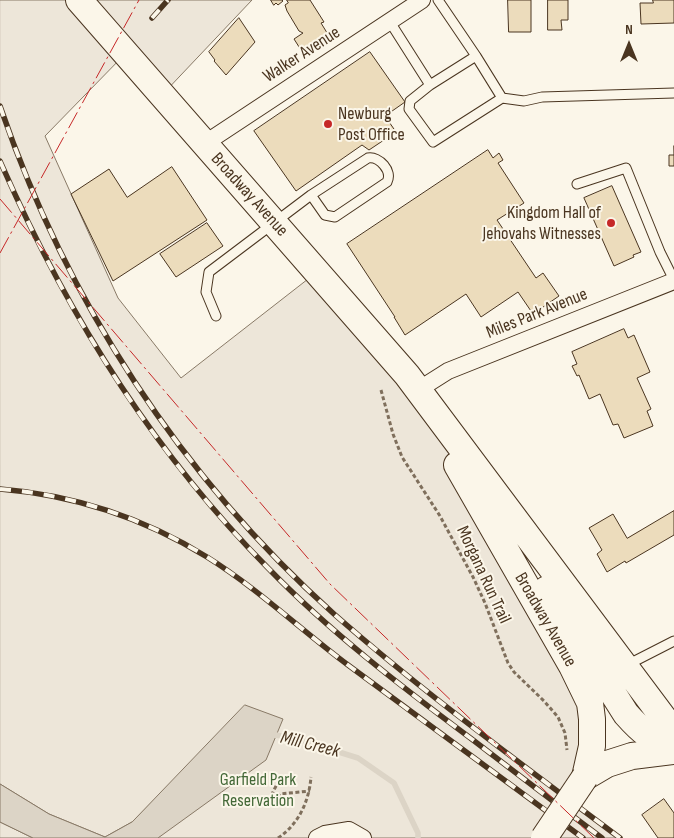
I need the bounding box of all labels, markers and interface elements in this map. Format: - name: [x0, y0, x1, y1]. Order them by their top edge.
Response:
- north arrow: [604, 20, 654, 70]
- text: N: [625, 21, 633, 38]
- street label: Walker Avenue: [259, 22, 345, 88]
- place label: Newburg Post Office: [338, 103, 405, 146]
- marker: Newburg Post Office: [322, 118, 334, 130]
- street label: Broadway Avenue: [206, 149, 292, 241]
- place label: Kingdom Hall of Jehovahs Witnesses: [482, 202, 601, 244]
- marker: Kingdom Hall of Jehovahs Witnesses: [605, 217, 617, 229]
- street label: Miles Park Avenue: [483, 284, 591, 344]
- street label: Morgana Run Trail: [451, 523, 515, 627]
- street label: Broadway Avenue: [509, 569, 581, 671]
- water label: Mill Creek: [278, 727, 342, 763]
- park label: Garfield Park Reservation: [220, 769, 296, 812]

